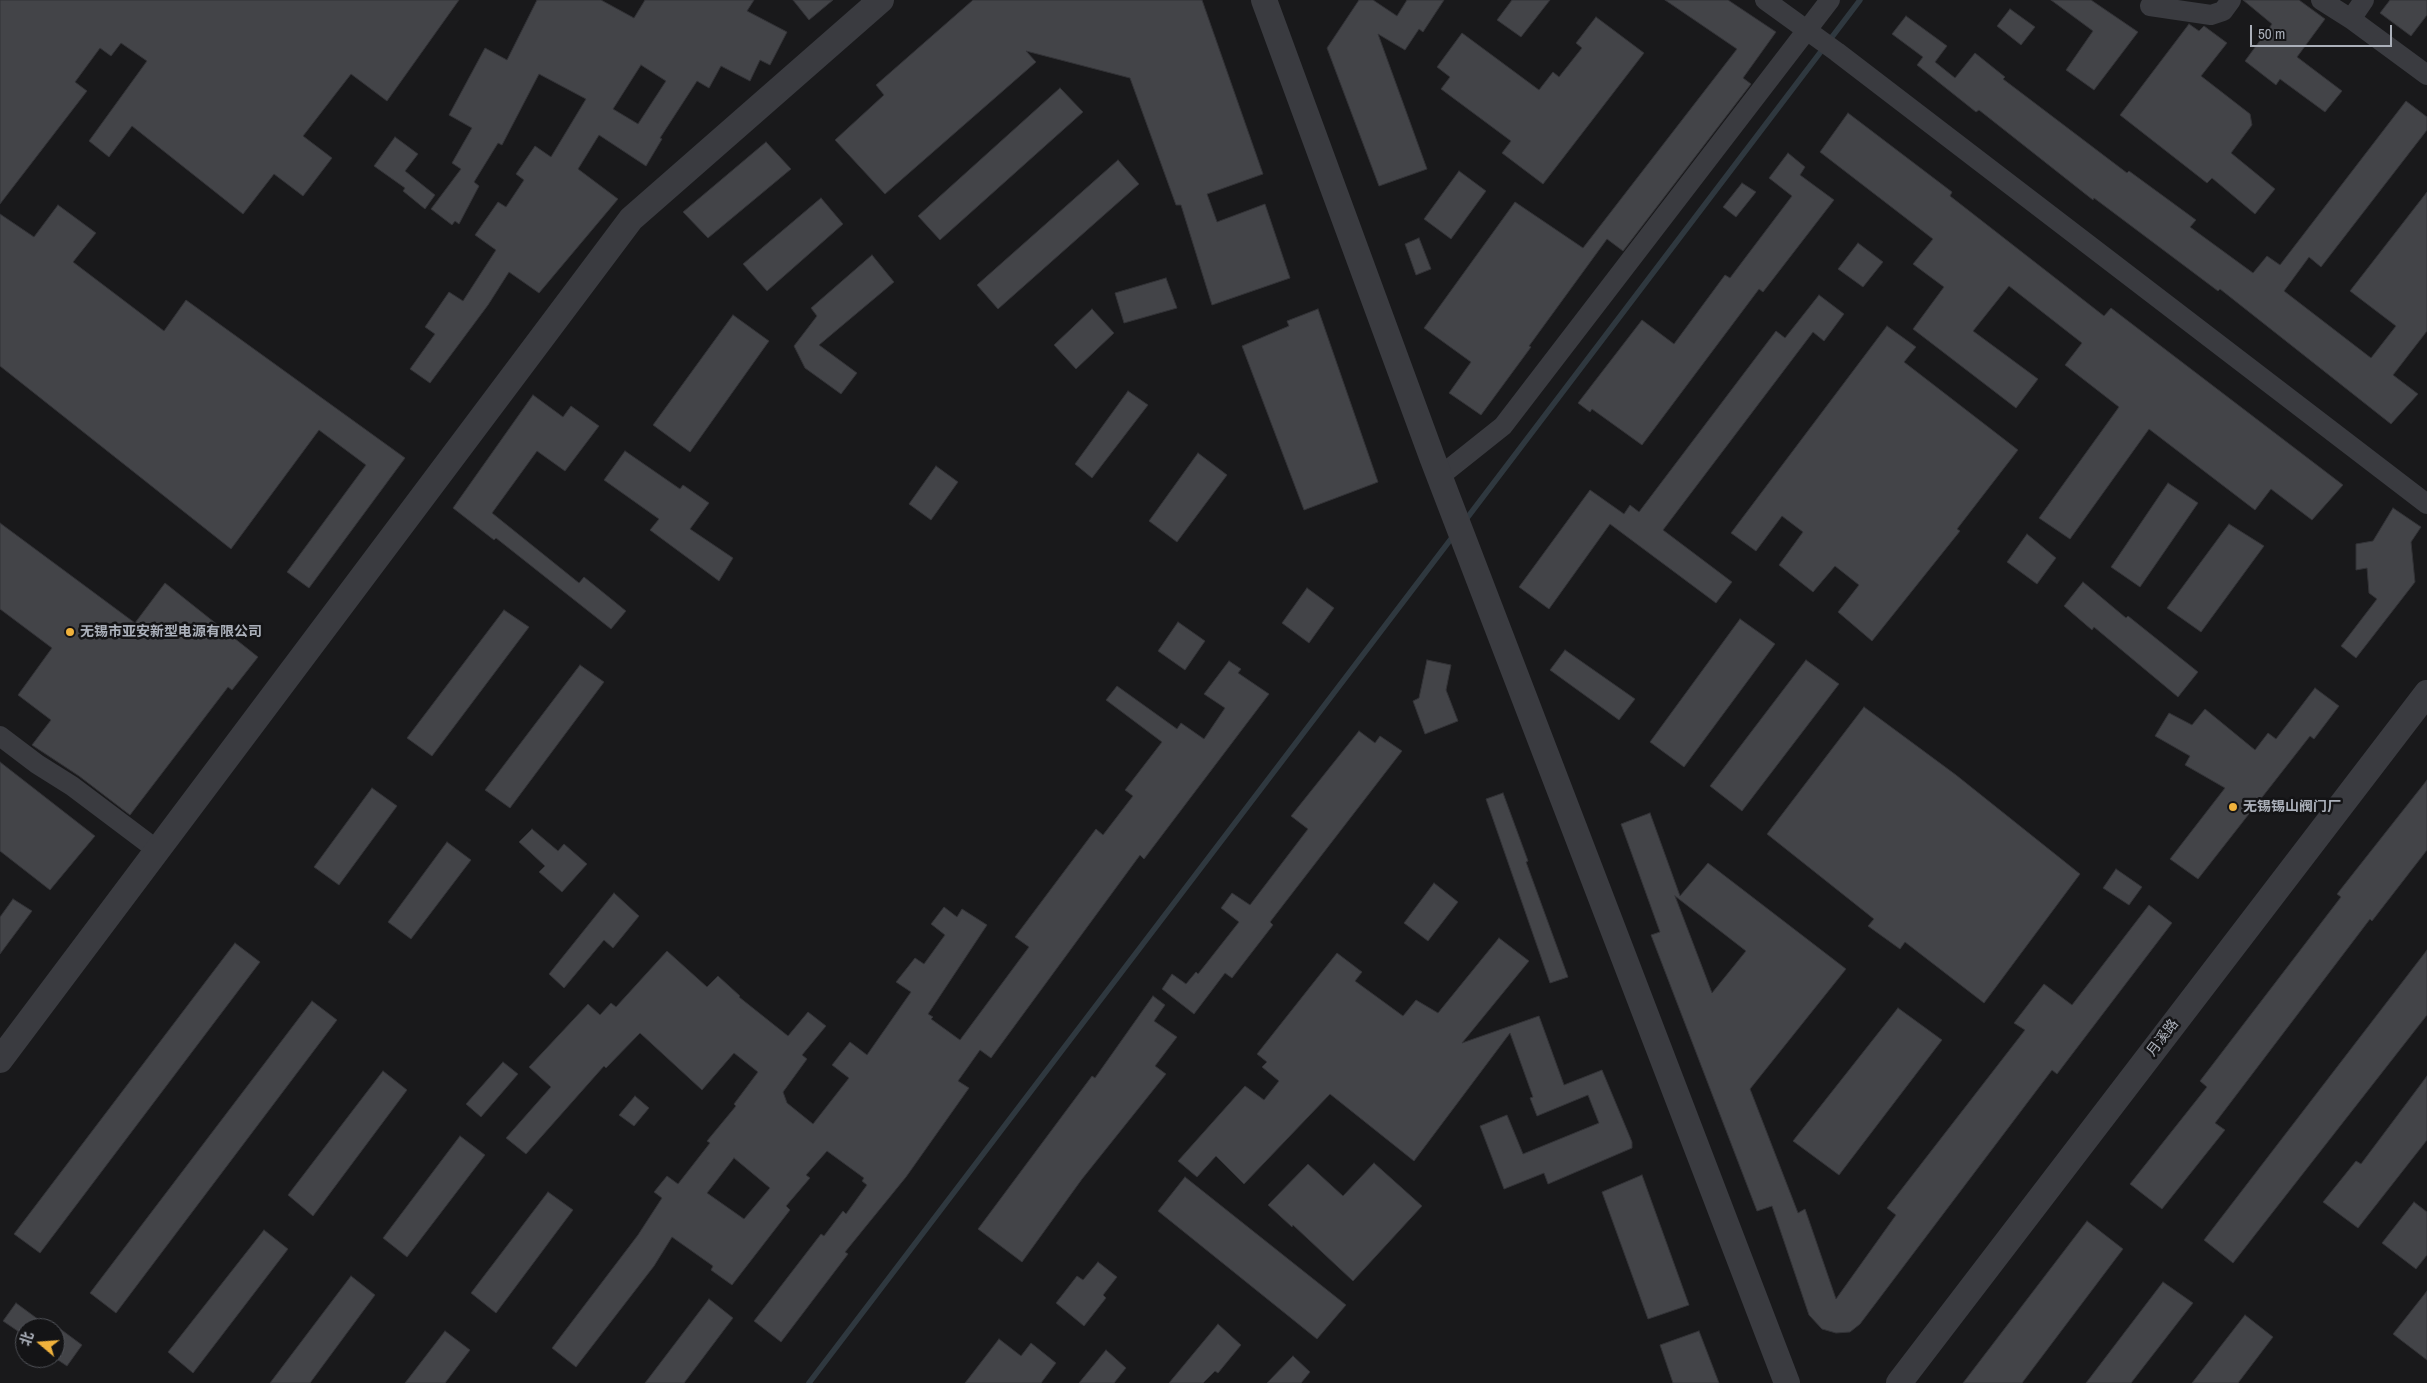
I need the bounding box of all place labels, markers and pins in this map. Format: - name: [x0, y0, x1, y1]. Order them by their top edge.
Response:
- place label: 无锡市亚安新型电源有限公司: [80, 624, 262, 640]
- marker: 无锡市亚安新型电源有限公司: [64, 626, 76, 638]
- place label: 无锡锡山阀门厂: [2243, 799, 2341, 815]
- marker: 无锡锡山阀门厂: [2227, 801, 2239, 813]

